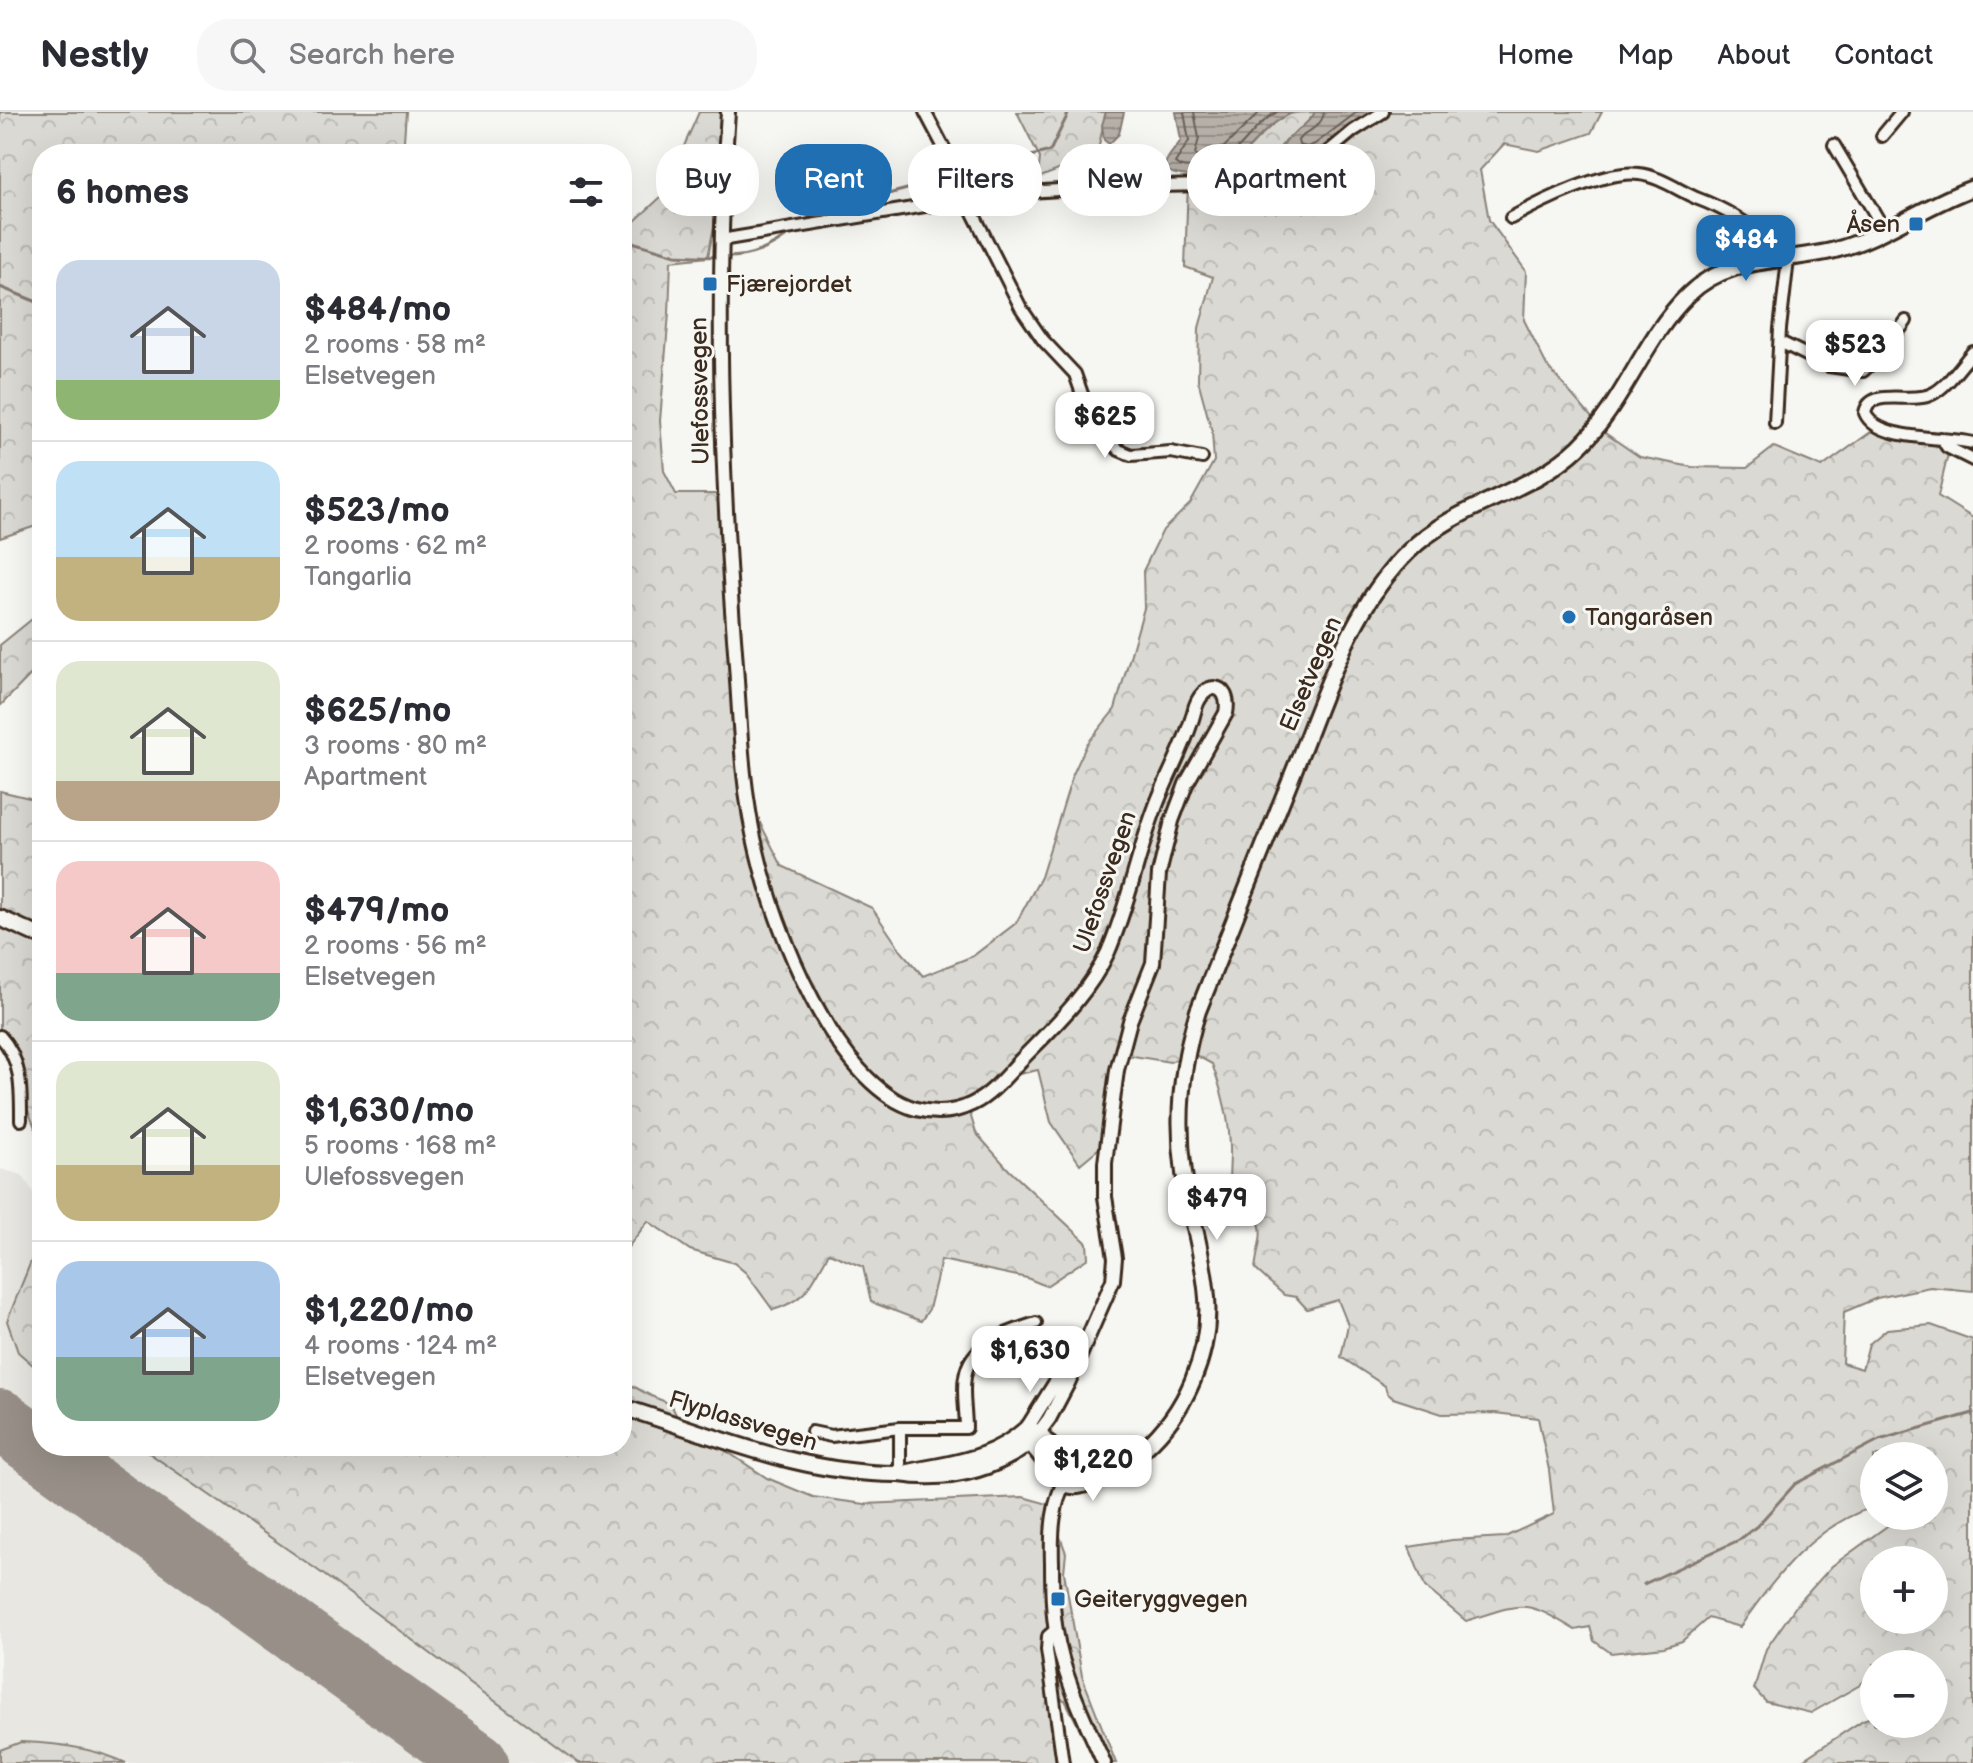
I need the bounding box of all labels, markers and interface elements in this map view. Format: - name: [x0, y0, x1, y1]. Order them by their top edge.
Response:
- search box: [197, 19, 757, 91]
- text: Nestly: [40, 33, 149, 78]
- icon: search: [225, 33, 269, 77]
- text: Search here: [289, 37, 455, 73]
- text: Home: [1497, 39, 1573, 72]
- text: Map: [1617, 39, 1674, 72]
- text: About: [1718, 39, 1790, 72]
- text: Contact: [1834, 39, 1933, 72]
- chip: Buy: [656, 144, 759, 216]
- chip: Rent: [775, 144, 892, 216]
- chip: Filters: [908, 144, 1042, 216]
- chip: New: [1058, 144, 1171, 216]
- chip: Apartment: [1187, 144, 1375, 216]
- icon: filters: [564, 170, 608, 214]
- text: 6 homes: [56, 172, 189, 213]
- place label: Åsen: [1847, 209, 1900, 239]
- pin: $484: [1699, 215, 1793, 283]
- marker: Åsen: [1907, 215, 1925, 233]
- text: $484: [1714, 225, 1778, 256]
- place label: Fjærejordet: [726, 270, 852, 299]
- marker: Fjærejordet: [701, 275, 719, 293]
- text: $484/mo: [304, 289, 451, 330]
- icon: home: [120, 292, 216, 388]
- street label: Ulefossvegen: [684, 317, 716, 465]
- pin: $523: [1808, 320, 1902, 388]
- text: 2 rooms · 58 m²: [304, 330, 486, 361]
- text: $523: [1824, 330, 1886, 361]
- text: Elsetvegen: [304, 361, 436, 392]
- pin: $625: [1058, 392, 1152, 460]
- text: $625: [1073, 402, 1137, 433]
- text: $523/mo: [304, 490, 450, 531]
- icon: home: [120, 493, 216, 589]
- text: 2 rooms · 62 m²: [304, 531, 487, 562]
- text: Tangarlia: [304, 562, 412, 593]
- place label: Tangaråsen: [1585, 603, 1713, 632]
- marker: Tangaråsen: [1560, 608, 1578, 626]
- street label: Elsetvegen: [1274, 612, 1348, 736]
- text: $625/mo: [304, 690, 451, 731]
- icon: home: [120, 693, 216, 789]
- text: 3 rooms · 80 m²: [304, 731, 487, 762]
- text: Apartment: [304, 762, 427, 793]
- street label: Ulefossvegen: [1067, 807, 1143, 957]
- text: $479/mo: [304, 890, 449, 931]
- icon: home: [120, 893, 216, 989]
- text: 2 rooms · 56 m²: [304, 931, 487, 962]
- text: Elsetvegen: [304, 962, 436, 993]
- text: $1,630/mo: [304, 1090, 474, 1131]
- icon: home: [120, 1093, 216, 1189]
- text: 5 rooms · 168 m²: [304, 1131, 497, 1162]
- text: Ulefossvegen: [304, 1162, 464, 1193]
- pin: $479: [1170, 1174, 1264, 1242]
- text: $479: [1186, 1184, 1248, 1215]
- text: $1,220/mo: [304, 1290, 474, 1331]
- icon: home: [120, 1293, 216, 1389]
- pin: $1,630: [965, 1326, 1095, 1394]
- text: 4 rooms · 124 m²: [304, 1331, 497, 1362]
- text: $1,630: [990, 1336, 1071, 1367]
- text: Elsetvegen: [304, 1362, 436, 1393]
- street label: Flyplassvegen: [665, 1385, 821, 1457]
- pin: $1,220: [1028, 1435, 1158, 1503]
- map controls: [1860, 1442, 1948, 1738]
- button: layers: [1860, 1442, 1948, 1530]
- text: $1,220: [1053, 1445, 1133, 1476]
- button: +: [1860, 1546, 1948, 1634]
- place label: Geiteryggvegen: [1074, 1585, 1248, 1614]
- marker: Geiteryggvegen: [1049, 1590, 1067, 1608]
- button: −: [1860, 1650, 1948, 1738]

